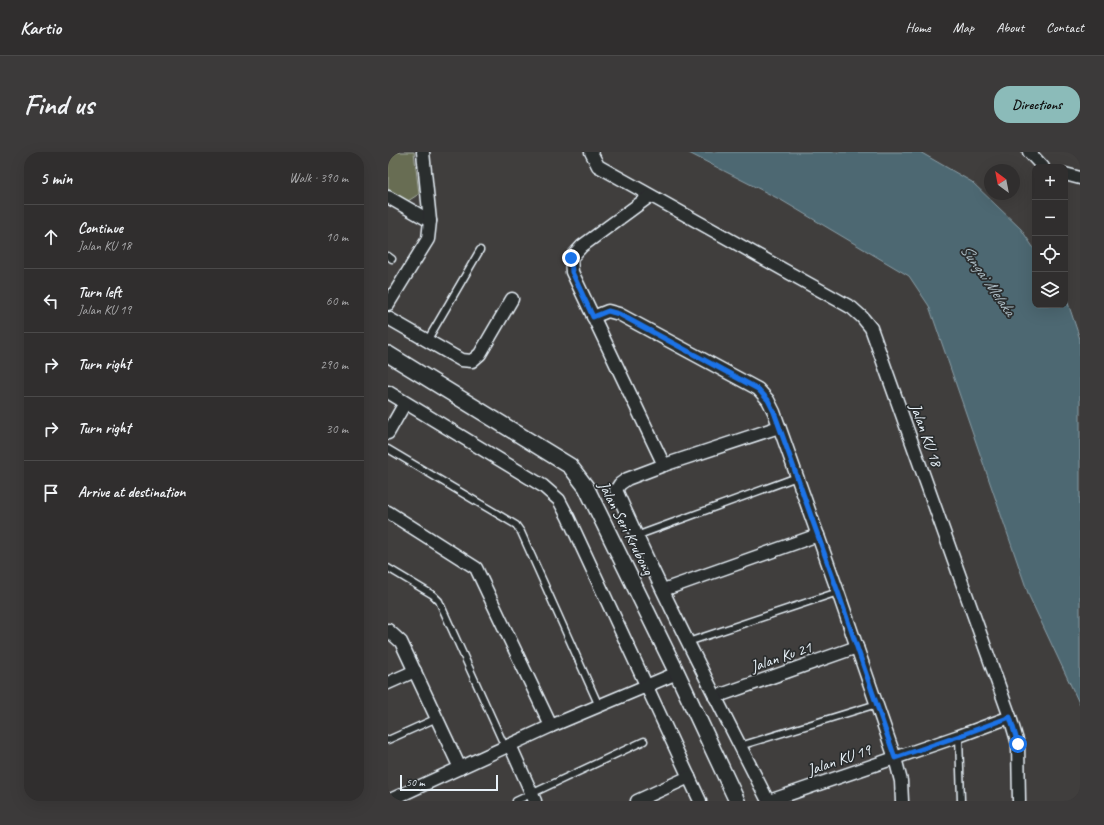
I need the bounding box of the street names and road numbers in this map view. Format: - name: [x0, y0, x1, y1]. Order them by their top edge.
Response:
- street label: Jalan KU 18: [905, 400, 947, 471]
- street label: Jalan Seri Krubong: [593, 477, 659, 579]
- street label: Jalan Ku 21: [747, 637, 815, 677]
- street label: Jalan KU 19: [804, 739, 875, 780]

